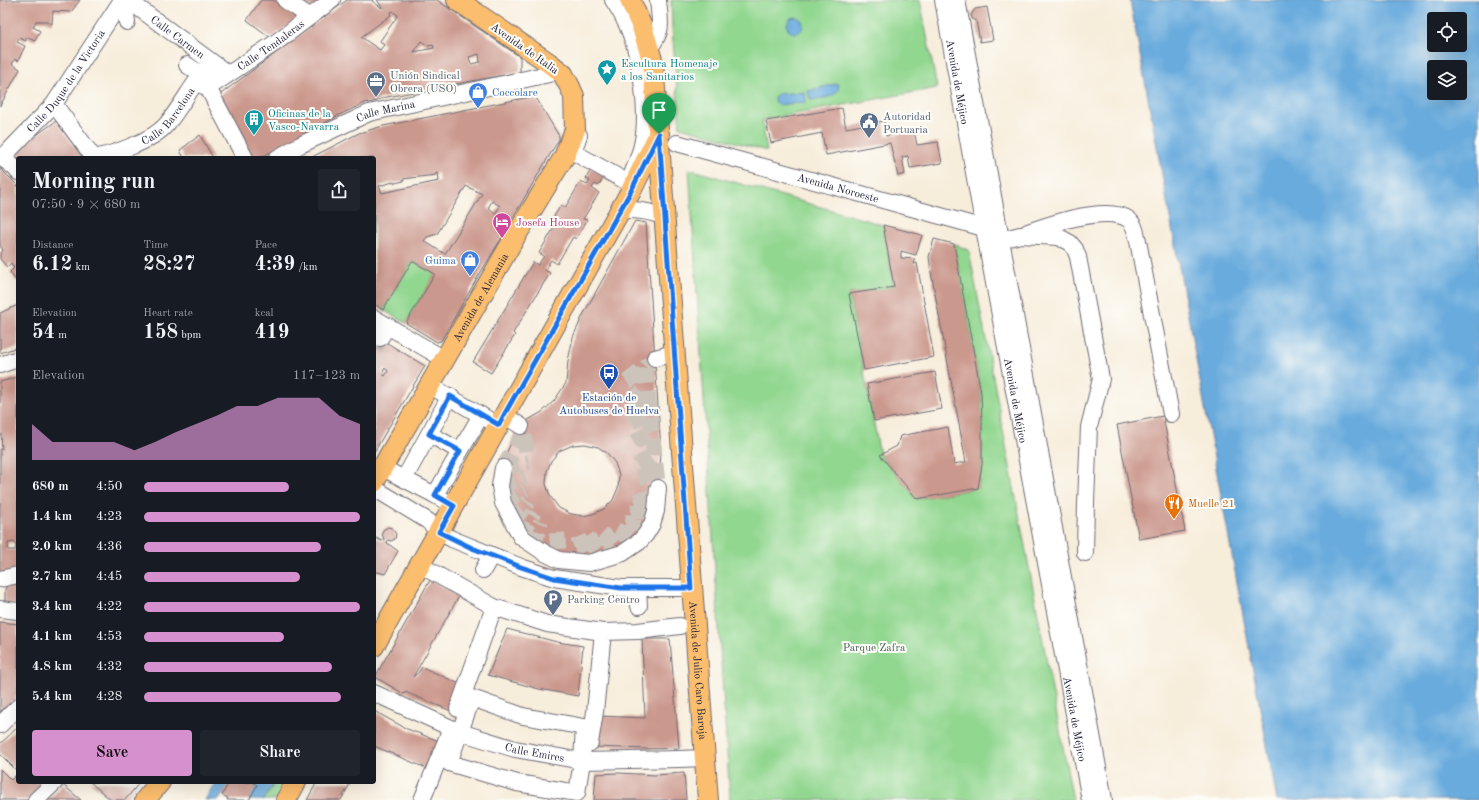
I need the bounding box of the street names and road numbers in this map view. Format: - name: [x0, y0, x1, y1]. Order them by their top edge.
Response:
- street label: Calle Carmen: [148, 15, 206, 62]
- street label: Calle Tendaleras: [236, 19, 307, 73]
- street label: Avenida de Italia: [488, 22, 561, 77]
- street label: Calle Duque de la Victoria: [26, 28, 108, 135]
- street label: Avenida de Méjico: [943, 39, 969, 125]
- street label: Calle Barcelona: [140, 86, 198, 148]
- street label: Calle Marina: [355, 99, 417, 125]
- street label: Avenida Noroeste: [796, 172, 879, 206]
- street label: Avenida de Alemania: [452, 251, 512, 344]
- street label: Avenida de Méjico: [1001, 357, 1028, 444]
- street label: Avenida de Julio Caro Baroja: [686, 600, 708, 741]
- street label: Avenida de Méjico: [1060, 676, 1087, 763]
- street label: Calle Emires: [503, 742, 565, 765]

